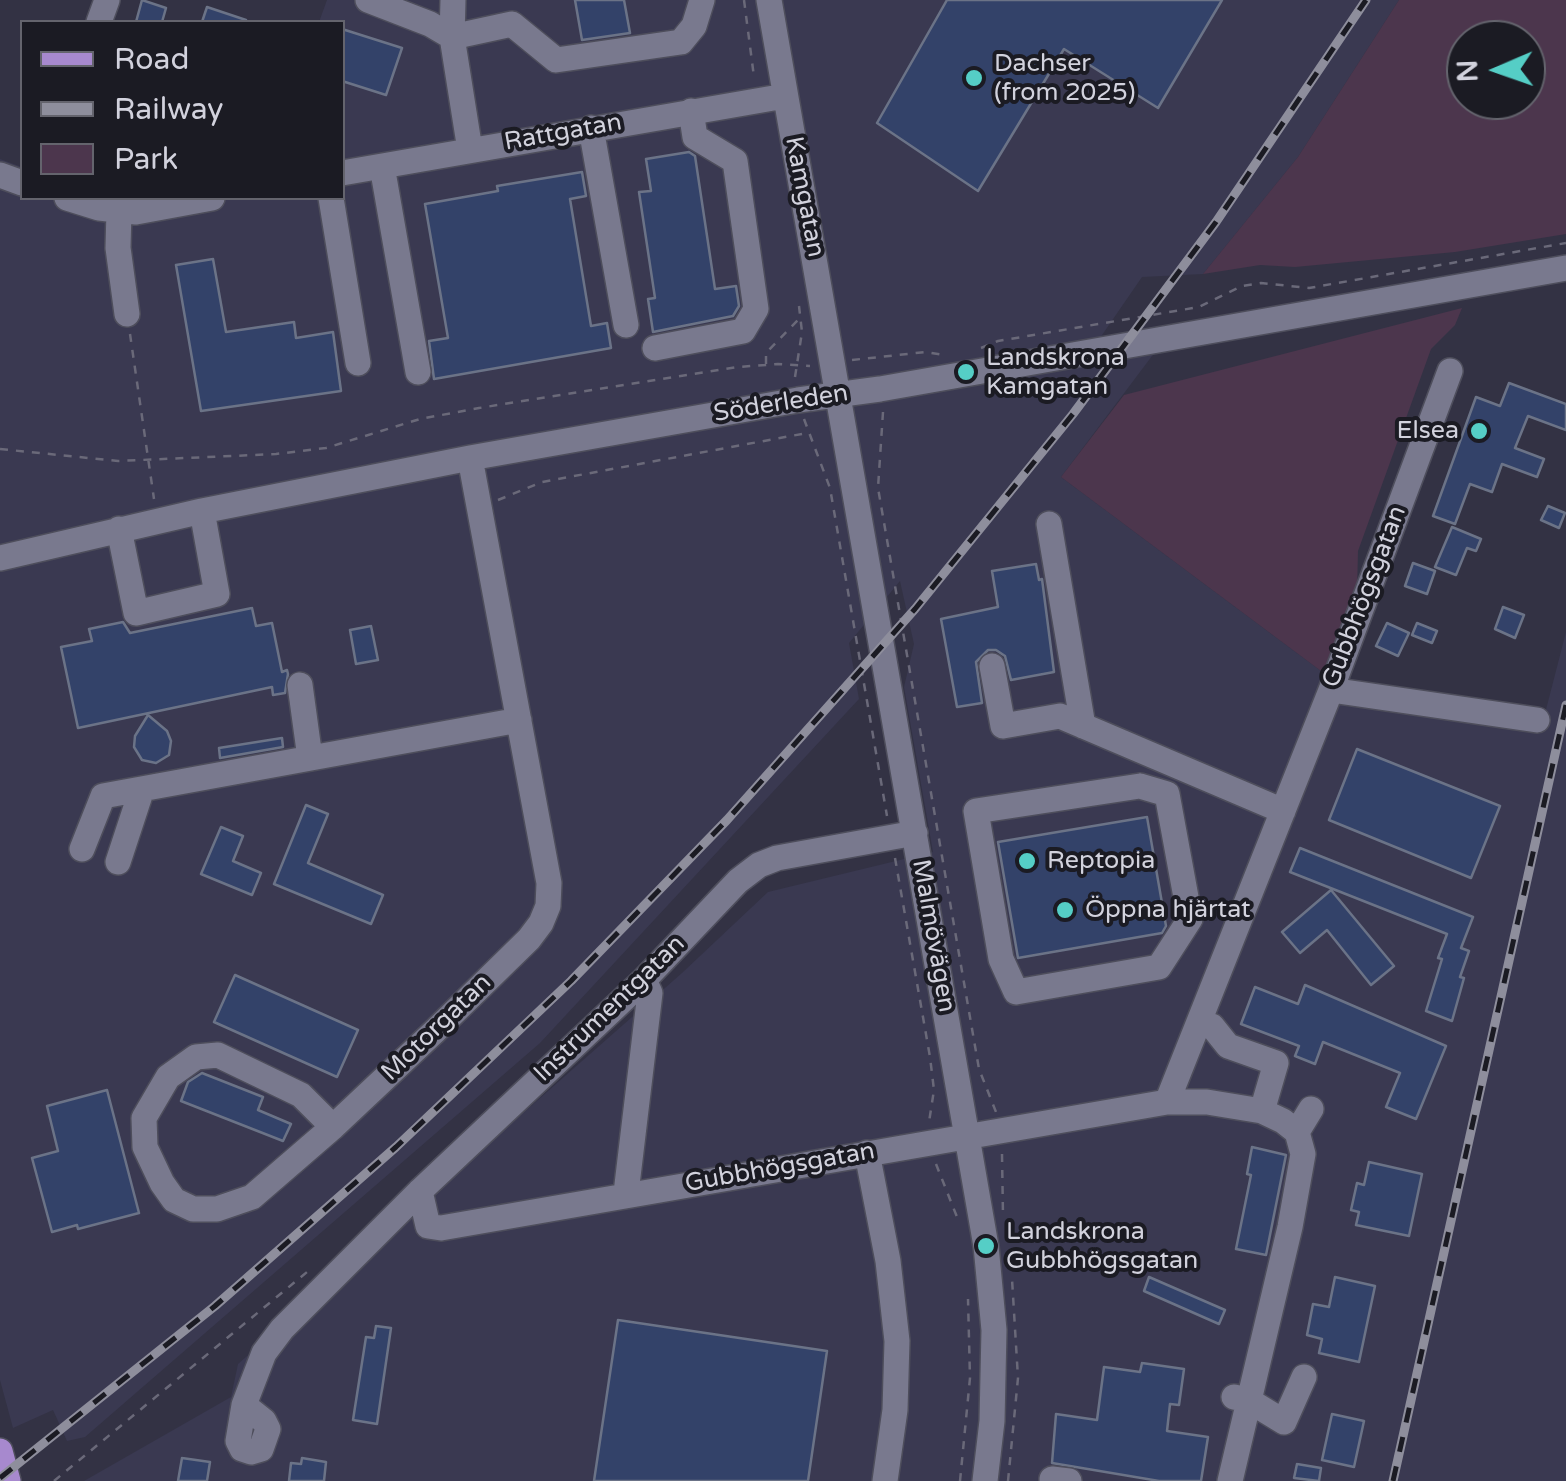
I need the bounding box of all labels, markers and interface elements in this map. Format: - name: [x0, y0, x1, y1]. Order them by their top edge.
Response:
- legend: [20, 20, 345, 200]
- north arrow: [1446, 20, 1546, 120]
- text: Road: [114, 41, 189, 78]
- place label: Dachser (from 2025): [994, 49, 1135, 108]
- text: N: [1451, 59, 1485, 83]
- marker: Dachser (from 2025): [963, 67, 985, 89]
- text: Railway: [114, 91, 223, 128]
- street label: Rattgatan: [502, 108, 624, 158]
- street label: Kamgatan: [778, 134, 830, 260]
- text: Park: [114, 141, 178, 178]
- place label: Landskrona Kamgatan: [986, 343, 1125, 402]
- marker: Landskrona Kamgatan: [955, 361, 977, 383]
- street label: Söderleden: [712, 379, 850, 429]
- place label: Elsea: [1397, 416, 1459, 446]
- marker: Elsea: [1468, 420, 1490, 442]
- street label: Gubbhögsgatan: [1317, 502, 1413, 692]
- place label: Reptopia: [1047, 846, 1155, 876]
- marker: Reptopia: [1016, 850, 1038, 872]
- street label: Malmövägen: [905, 857, 961, 1015]
- place label: Öppna hjärtat: [1085, 895, 1250, 925]
- marker: Öppna hjärtat: [1054, 899, 1076, 921]
- street label: Instrumentgatan: [528, 929, 692, 1089]
- street label: Motorgatan: [376, 968, 498, 1088]
- street label: Gubbhögsgatan: [683, 1137, 877, 1199]
- place label: Landskrona Gubbhögsgatan: [1006, 1217, 1198, 1276]
- marker: Landskrona Gubbhögsgatan: [975, 1235, 997, 1257]

